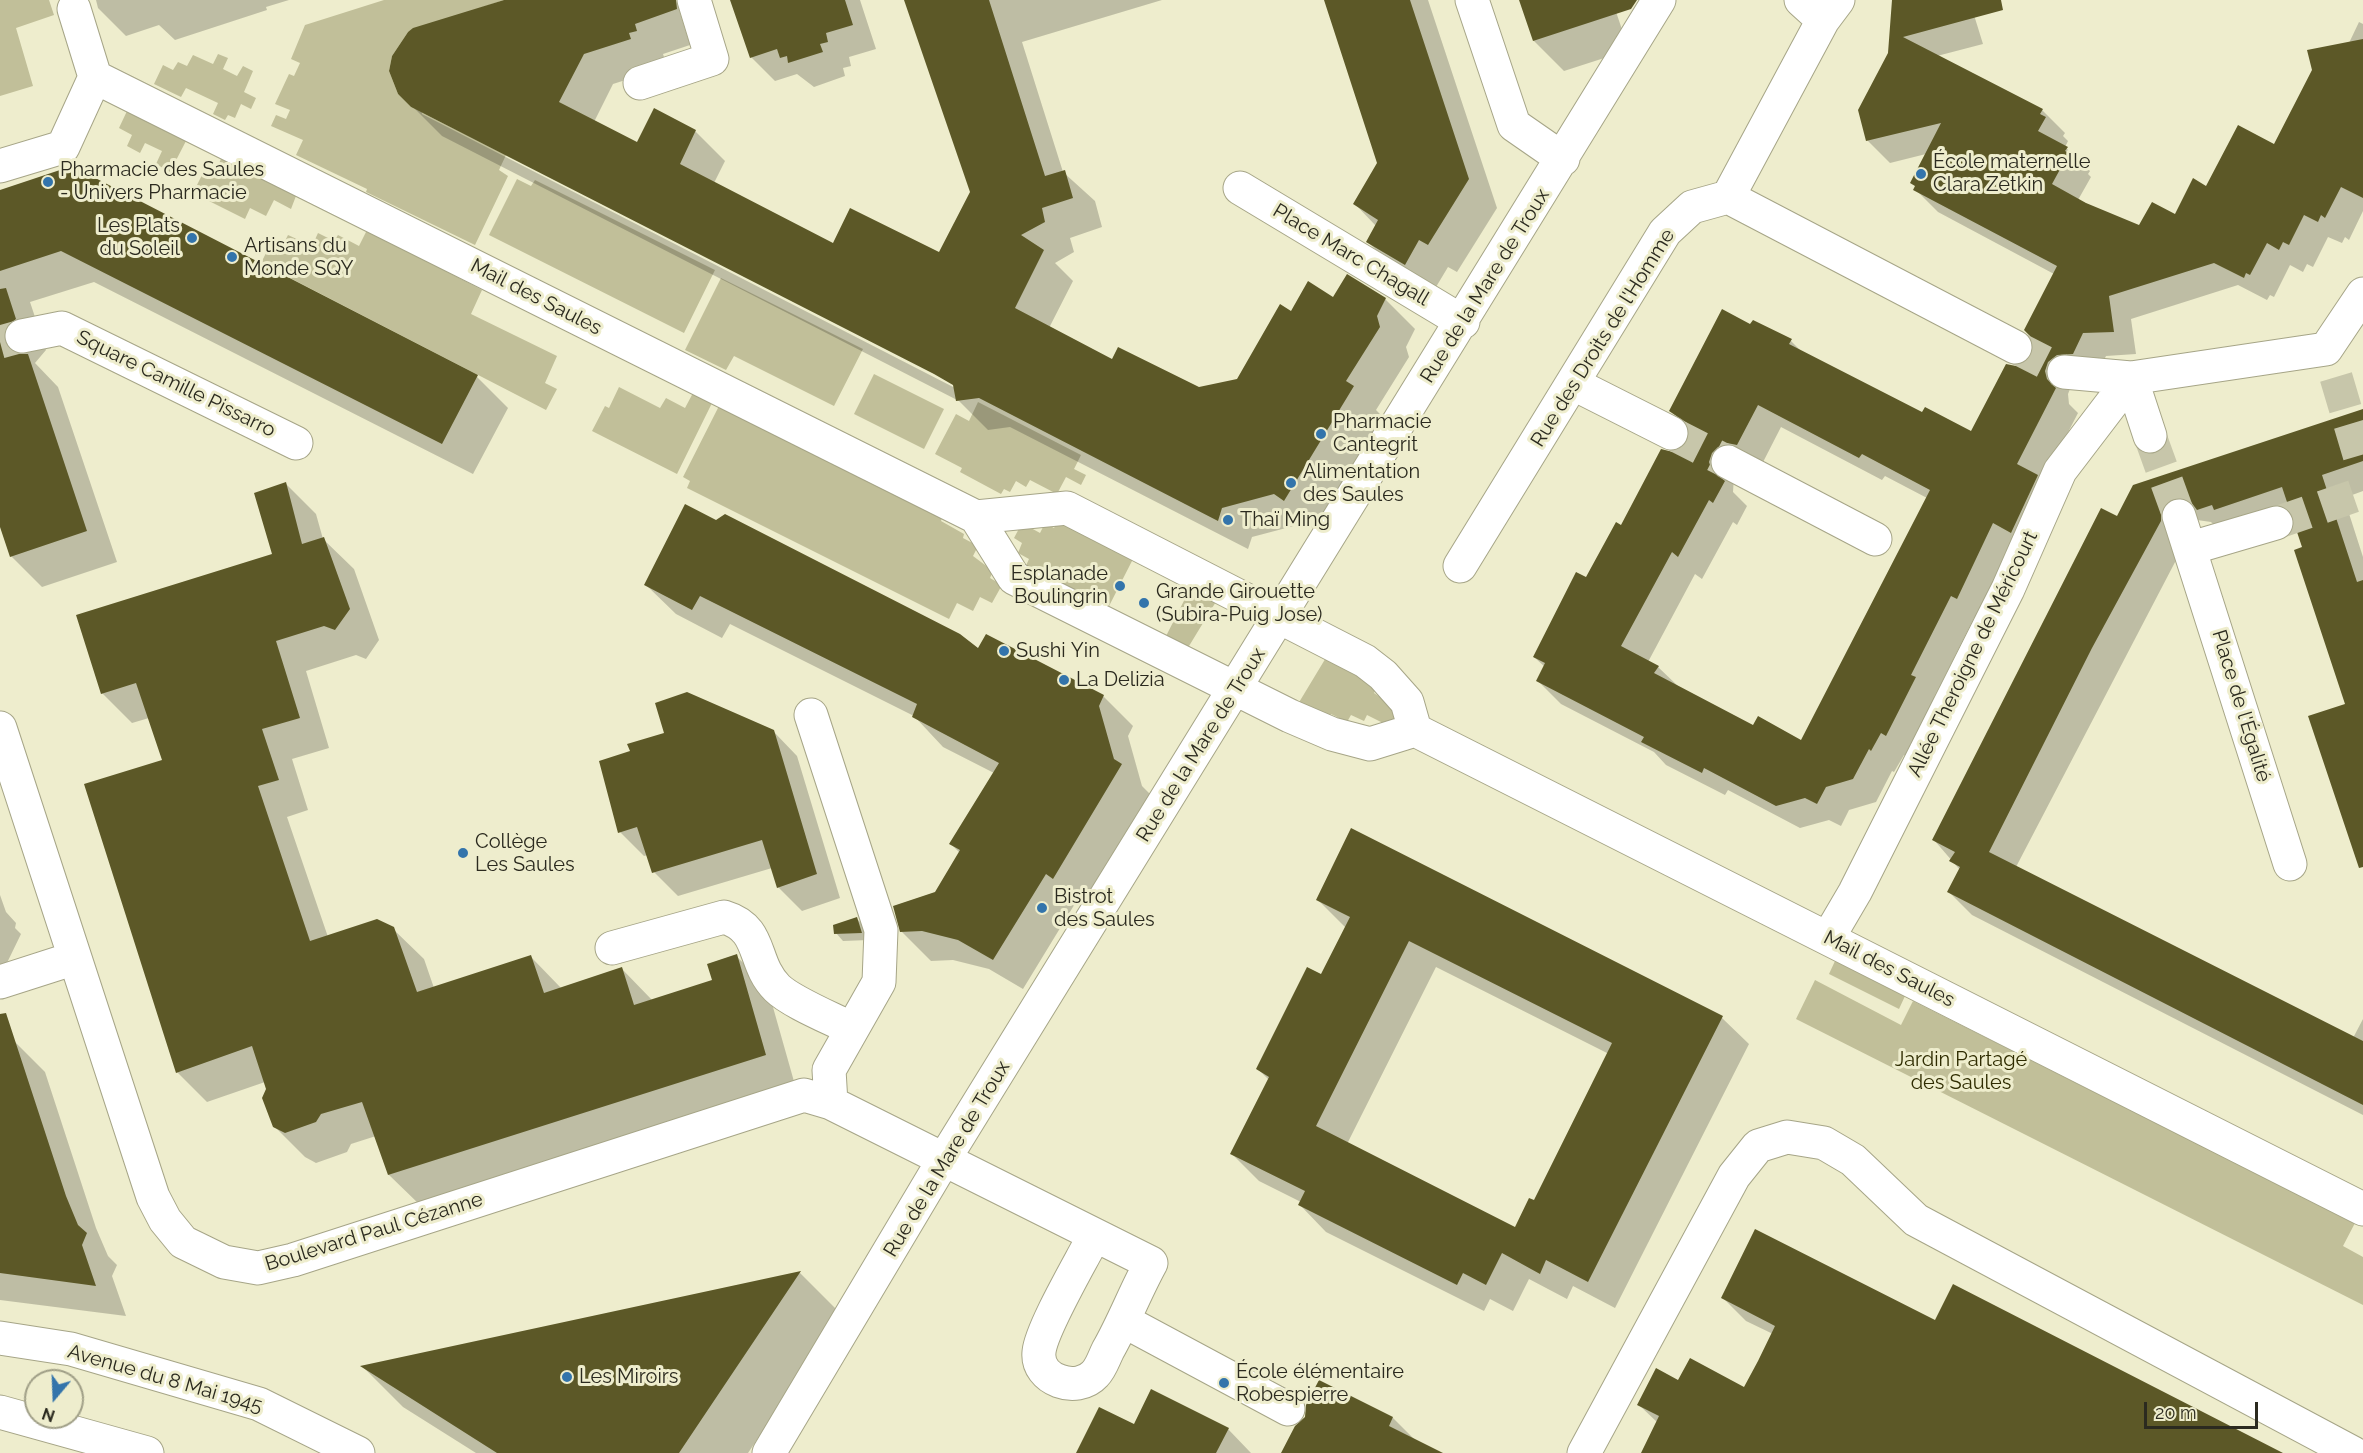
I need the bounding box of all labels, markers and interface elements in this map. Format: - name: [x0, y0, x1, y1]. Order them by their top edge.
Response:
- place label: École maternelle Clara Zetkin: [1933, 150, 2090, 197]
- place label: Pharmacie des Saules - Univers Pharmacie: [60, 158, 264, 205]
- marker: École maternelle Clara Zetkin: [1914, 167, 1928, 181]
- marker: Pharmacie des Saules - Univers Pharmacie: [41, 175, 55, 189]
- street label: Rue de la Mare de Troux: [1415, 184, 1555, 388]
- street label: Place Marc Chagall: [1269, 199, 1433, 311]
- place label: Les Plats du Soleil: [97, 214, 180, 261]
- street label: Rue des Droits de l'Homme: [1526, 225, 1680, 451]
- marker: Les Plats du Soleil: [185, 231, 199, 245]
- place label: Artisans du Monde SQY: [244, 234, 353, 281]
- marker: Artisans du Monde SQY: [225, 250, 239, 264]
- street label: Mail des Saules: [466, 254, 606, 340]
- street label: Square Camille Pissarro: [73, 325, 279, 443]
- place label: Pharmacie Cantegrit: [1333, 410, 1431, 457]
- marker: Pharmacie Cantegrit: [1314, 427, 1328, 441]
- place label: Alimentation des Saules: [1303, 460, 1420, 507]
- marker: Alimentation des Saules: [1284, 476, 1298, 490]
- place label: Thaï Ming: [1240, 508, 1330, 532]
- marker: Thaï Ming: [1221, 513, 1235, 527]
- street label: Allée Theroigne de Méricourt: [1903, 527, 2043, 781]
- place label: Esplanade Boulingrin: [1011, 562, 1108, 609]
- marker: Esplanade Boulingrin: [1113, 579, 1127, 593]
- place label: Grande Girouette (Subira-Puig Jose): [1156, 580, 1322, 627]
- marker: Grande Girouette (Subira-Puig Jose): [1137, 596, 1151, 610]
- street label: Place de l'Égalité: [2206, 627, 2276, 785]
- place label: Sushi Yin: [1016, 639, 1100, 663]
- street label: Rue de la Mare de Troux: [1131, 643, 1271, 847]
- marker: Sushi Yin: [997, 644, 1011, 658]
- place label: La Delizia: [1076, 668, 1165, 692]
- marker: La Delizia: [1057, 673, 1071, 687]
- place label: Collège Les Saules: [475, 830, 575, 877]
- marker: Collège Les Saules: [456, 846, 470, 860]
- place label: Bistrot des Saules: [1054, 885, 1155, 932]
- marker: Bistrot des Saules: [1035, 901, 1049, 915]
- street label: Mail des Saules: [1819, 926, 1959, 1012]
- park label: Jardin Partagé des Saules: [1895, 1048, 2027, 1095]
- street label: Rue de la Mare de Troux: [879, 1057, 1015, 1261]
- street label: Boulevard Paul Cézanne: [262, 1187, 486, 1277]
- street label: Avenue du 8 Mai 1945: [65, 1340, 265, 1418]
- place label: École élémentaire Robespierre: [1236, 1360, 1404, 1407]
- place label: Les Miroirs: [579, 1365, 678, 1389]
- north arrow: [24, 1369, 84, 1429]
- marker: Les Miroirs: [560, 1370, 574, 1384]
- marker: École élémentaire Robespierre: [1217, 1376, 1231, 1390]
- scale bar: [2147, 1390, 2261, 1428]
- text: 20 m: [2155, 1402, 2197, 1423]
- text: N: [40, 1404, 57, 1426]

